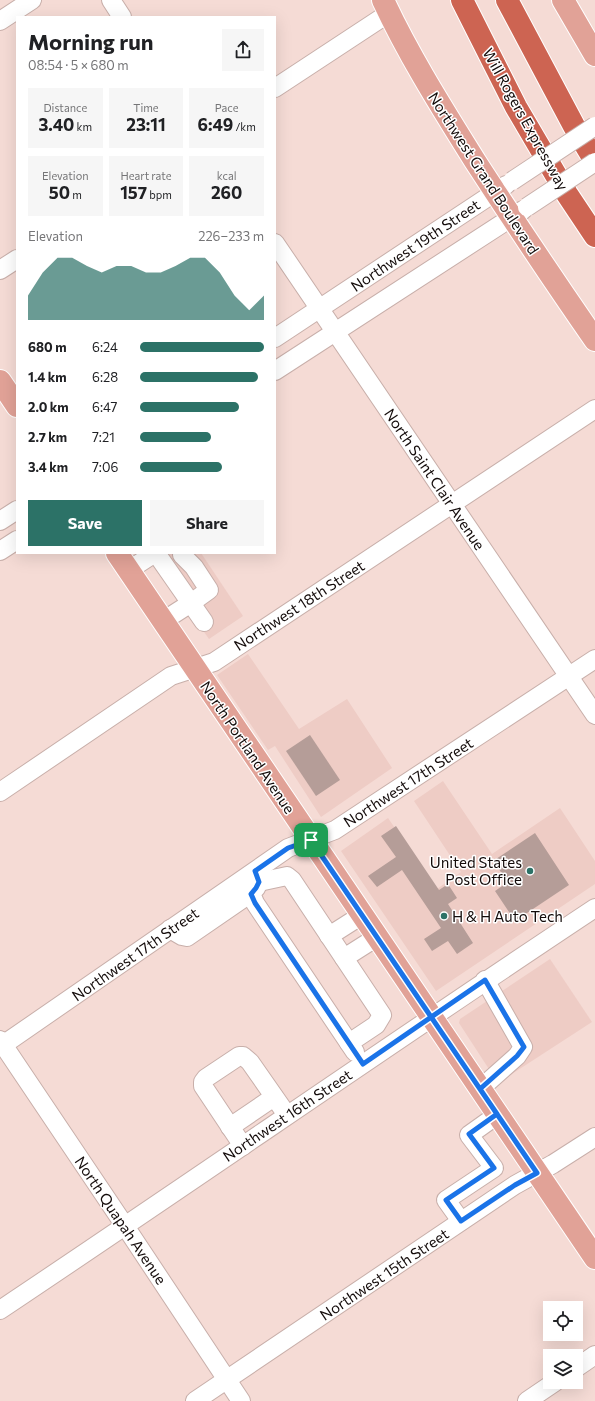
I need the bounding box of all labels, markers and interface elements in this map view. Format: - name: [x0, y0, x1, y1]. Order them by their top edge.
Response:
- text: Morning run: [28, 28, 154, 55]
- button: share: [222, 29, 264, 71]
- street label: Will Rogers Expressway: [479, 45, 573, 193]
- text: 08:54 · 5 × 680 m: [28, 57, 129, 73]
- street label: Northwest Grand Boulevard: [425, 89, 543, 257]
- text: Distance: [43, 101, 87, 114]
- text: Time: [133, 101, 159, 114]
- text: Pace: [215, 101, 239, 114]
- text: 3.40: [39, 114, 74, 135]
- text: 23:11: [126, 114, 166, 135]
- text: 6:49: [197, 114, 233, 135]
- text: km: [74, 120, 92, 133]
- text: /km: [233, 120, 256, 133]
- text: Elevation: [42, 169, 89, 182]
- text: Heart rate: [120, 169, 172, 182]
- text: kcal: [217, 169, 237, 182]
- text: 50: [49, 182, 70, 203]
- text: 157: [120, 182, 147, 203]
- text: 260: [211, 182, 242, 203]
- text: m: [70, 188, 82, 201]
- text: bpm: [147, 188, 172, 201]
- street label: Northwest 19th Street: [347, 195, 483, 295]
- text: Elevation: [28, 228, 83, 244]
- text: 226–233 m: [198, 228, 264, 244]
- text: 680 m: [28, 339, 67, 355]
- text: 6:24: [92, 339, 118, 355]
- text: 1.4 km: [28, 369, 67, 385]
- text: 6:28: [92, 369, 118, 385]
- text: 2.0 km: [28, 399, 69, 415]
- text: 6:47: [92, 399, 117, 415]
- street label: North Saint Clair Avenue: [381, 405, 489, 553]
- text: 2.7 km: [28, 429, 67, 445]
- text: 7:21: [92, 429, 115, 445]
- text: 3.4 km: [28, 459, 68, 475]
- text: 7:06: [92, 459, 118, 475]
- button: Save: [28, 500, 142, 546]
- button: Share: [150, 500, 264, 546]
- street label: Northwest 18th Street: [230, 556, 368, 654]
- street label: North Portland Avenue: [197, 677, 299, 817]
- street label: Northwest 17th Street: [340, 733, 476, 831]
- pin: [294, 823, 328, 857]
- icon: arrive: [300, 829, 322, 851]
- place label: United States Post Office: [430, 853, 522, 888]
- marker: United States Post Office: [525, 866, 535, 876]
- street label: Northwest 17th Street: [68, 903, 202, 1005]
- place label: H & H Auto Tech: [452, 907, 563, 925]
- marker: H & H Auto Tech: [439, 911, 449, 921]
- street label: Northwest 16th Street: [219, 1065, 355, 1165]
- street label: North Quapah Avenue: [71, 1153, 171, 1288]
- street label: Northwest 15th Street: [316, 1224, 452, 1324]
- map controls: [543, 1301, 583, 1389]
- button: locate: [543, 1301, 583, 1341]
- button: layers: [543, 1349, 583, 1389]

